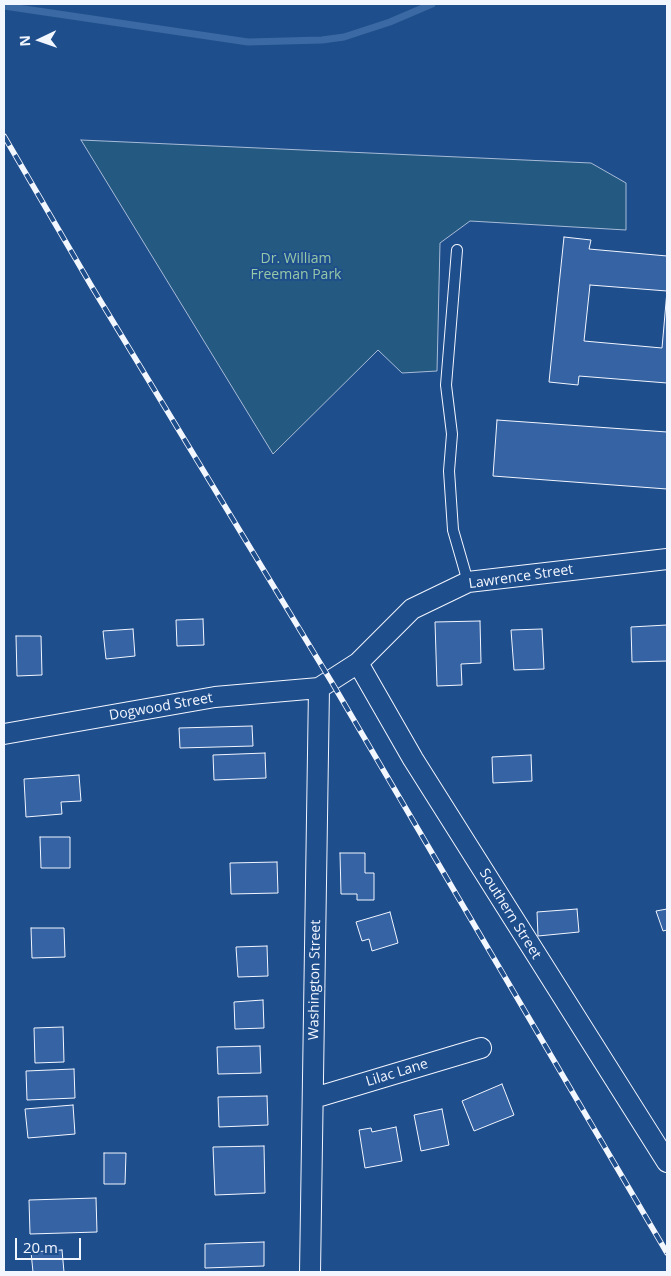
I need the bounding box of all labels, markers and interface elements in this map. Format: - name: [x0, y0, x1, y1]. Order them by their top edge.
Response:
- north arrow: [15, 15, 65, 65]
- text: N: [15, 35, 34, 47]
- park label: Dr. William Freeman Park: [251, 251, 341, 284]
- street label: Lawrence Street: [468, 561, 574, 593]
- street label: Dogwood Street: [108, 690, 214, 724]
- street label: Southern Street: [476, 866, 544, 962]
- street label: Washington Street: [306, 920, 324, 1040]
- street label: Lilac Lane: [364, 1056, 430, 1090]
- scale bar: [18, 1228, 84, 1260]
- text: 20 m: [23, 1237, 58, 1257]

